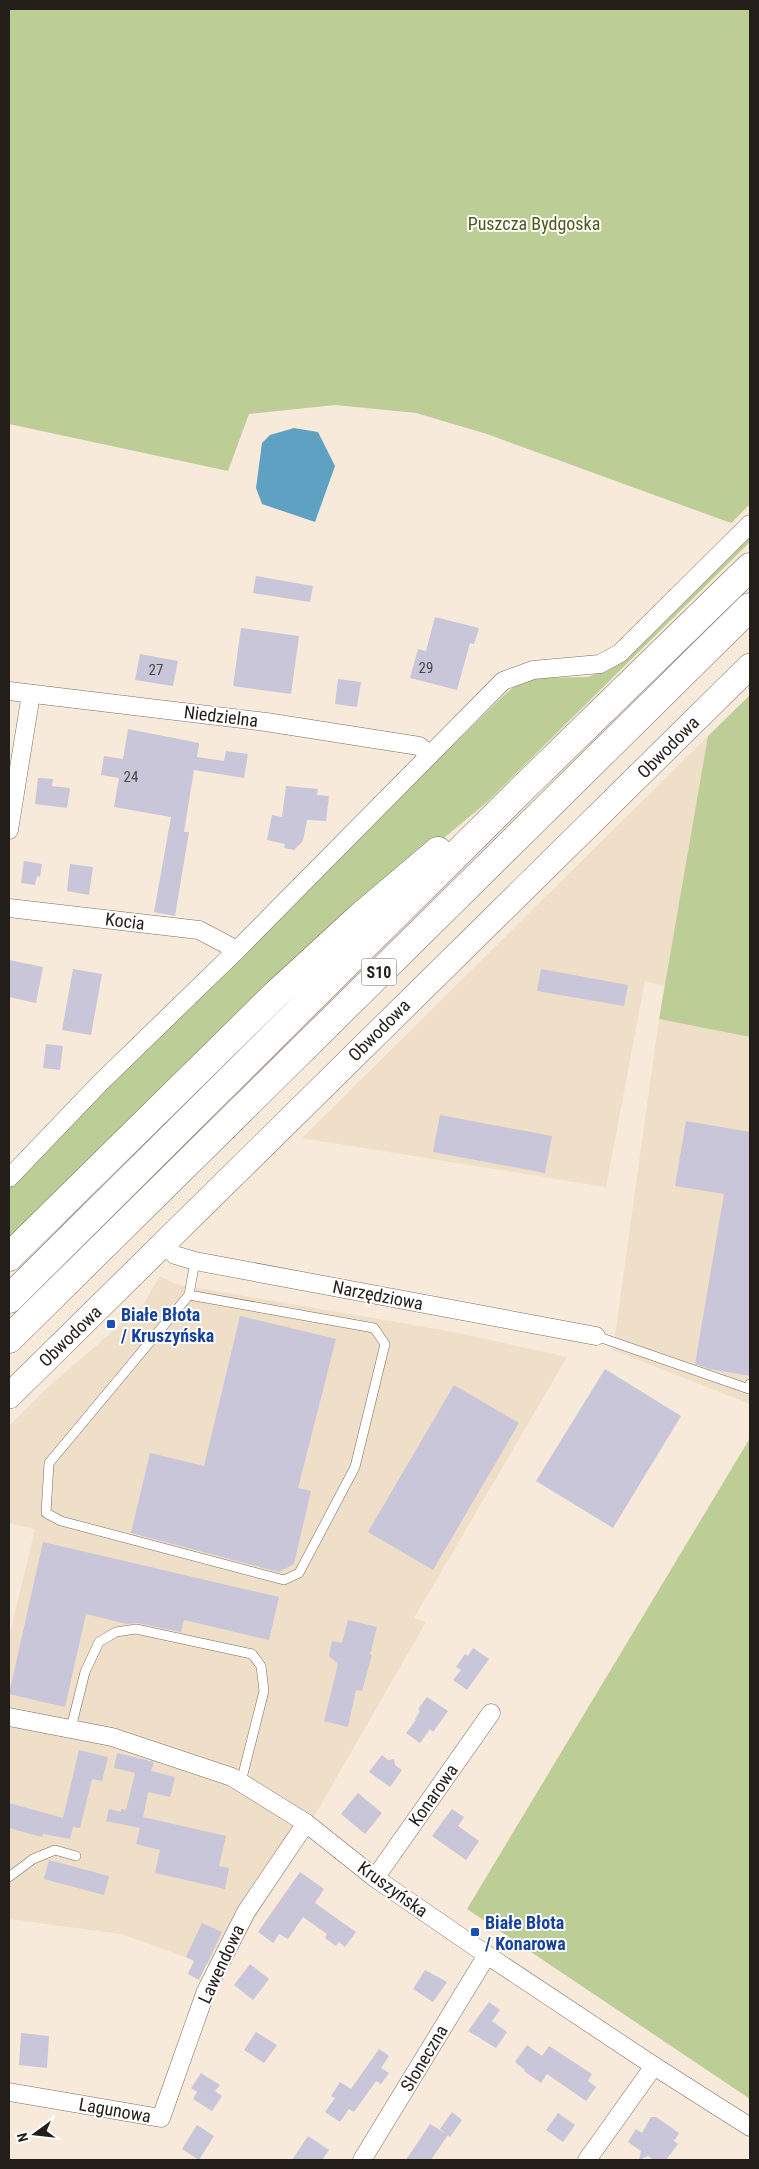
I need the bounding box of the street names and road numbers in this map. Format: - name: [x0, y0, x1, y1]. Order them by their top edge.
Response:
- street label: Niedzielna: [183, 701, 259, 731]
- street label: Obwodowa: [633, 712, 703, 782]
- street label: Kocia: [104, 908, 146, 934]
- road number: S10: [362, 959, 396, 986]
- street label: Obwodowa: [344, 995, 414, 1065]
- street label: Narzędziowa: [331, 1276, 425, 1314]
- street label: Obwodowa: [34, 1301, 106, 1371]
- street label: Konarowa: [404, 1760, 462, 1830]
- street label: Kruszyńska: [354, 1857, 432, 1921]
- street label: Lawendowa: [194, 1921, 248, 2007]
- street label: Słoneczna: [396, 2021, 452, 2095]
- street label: Lagunowa: [77, 2093, 153, 2127]

